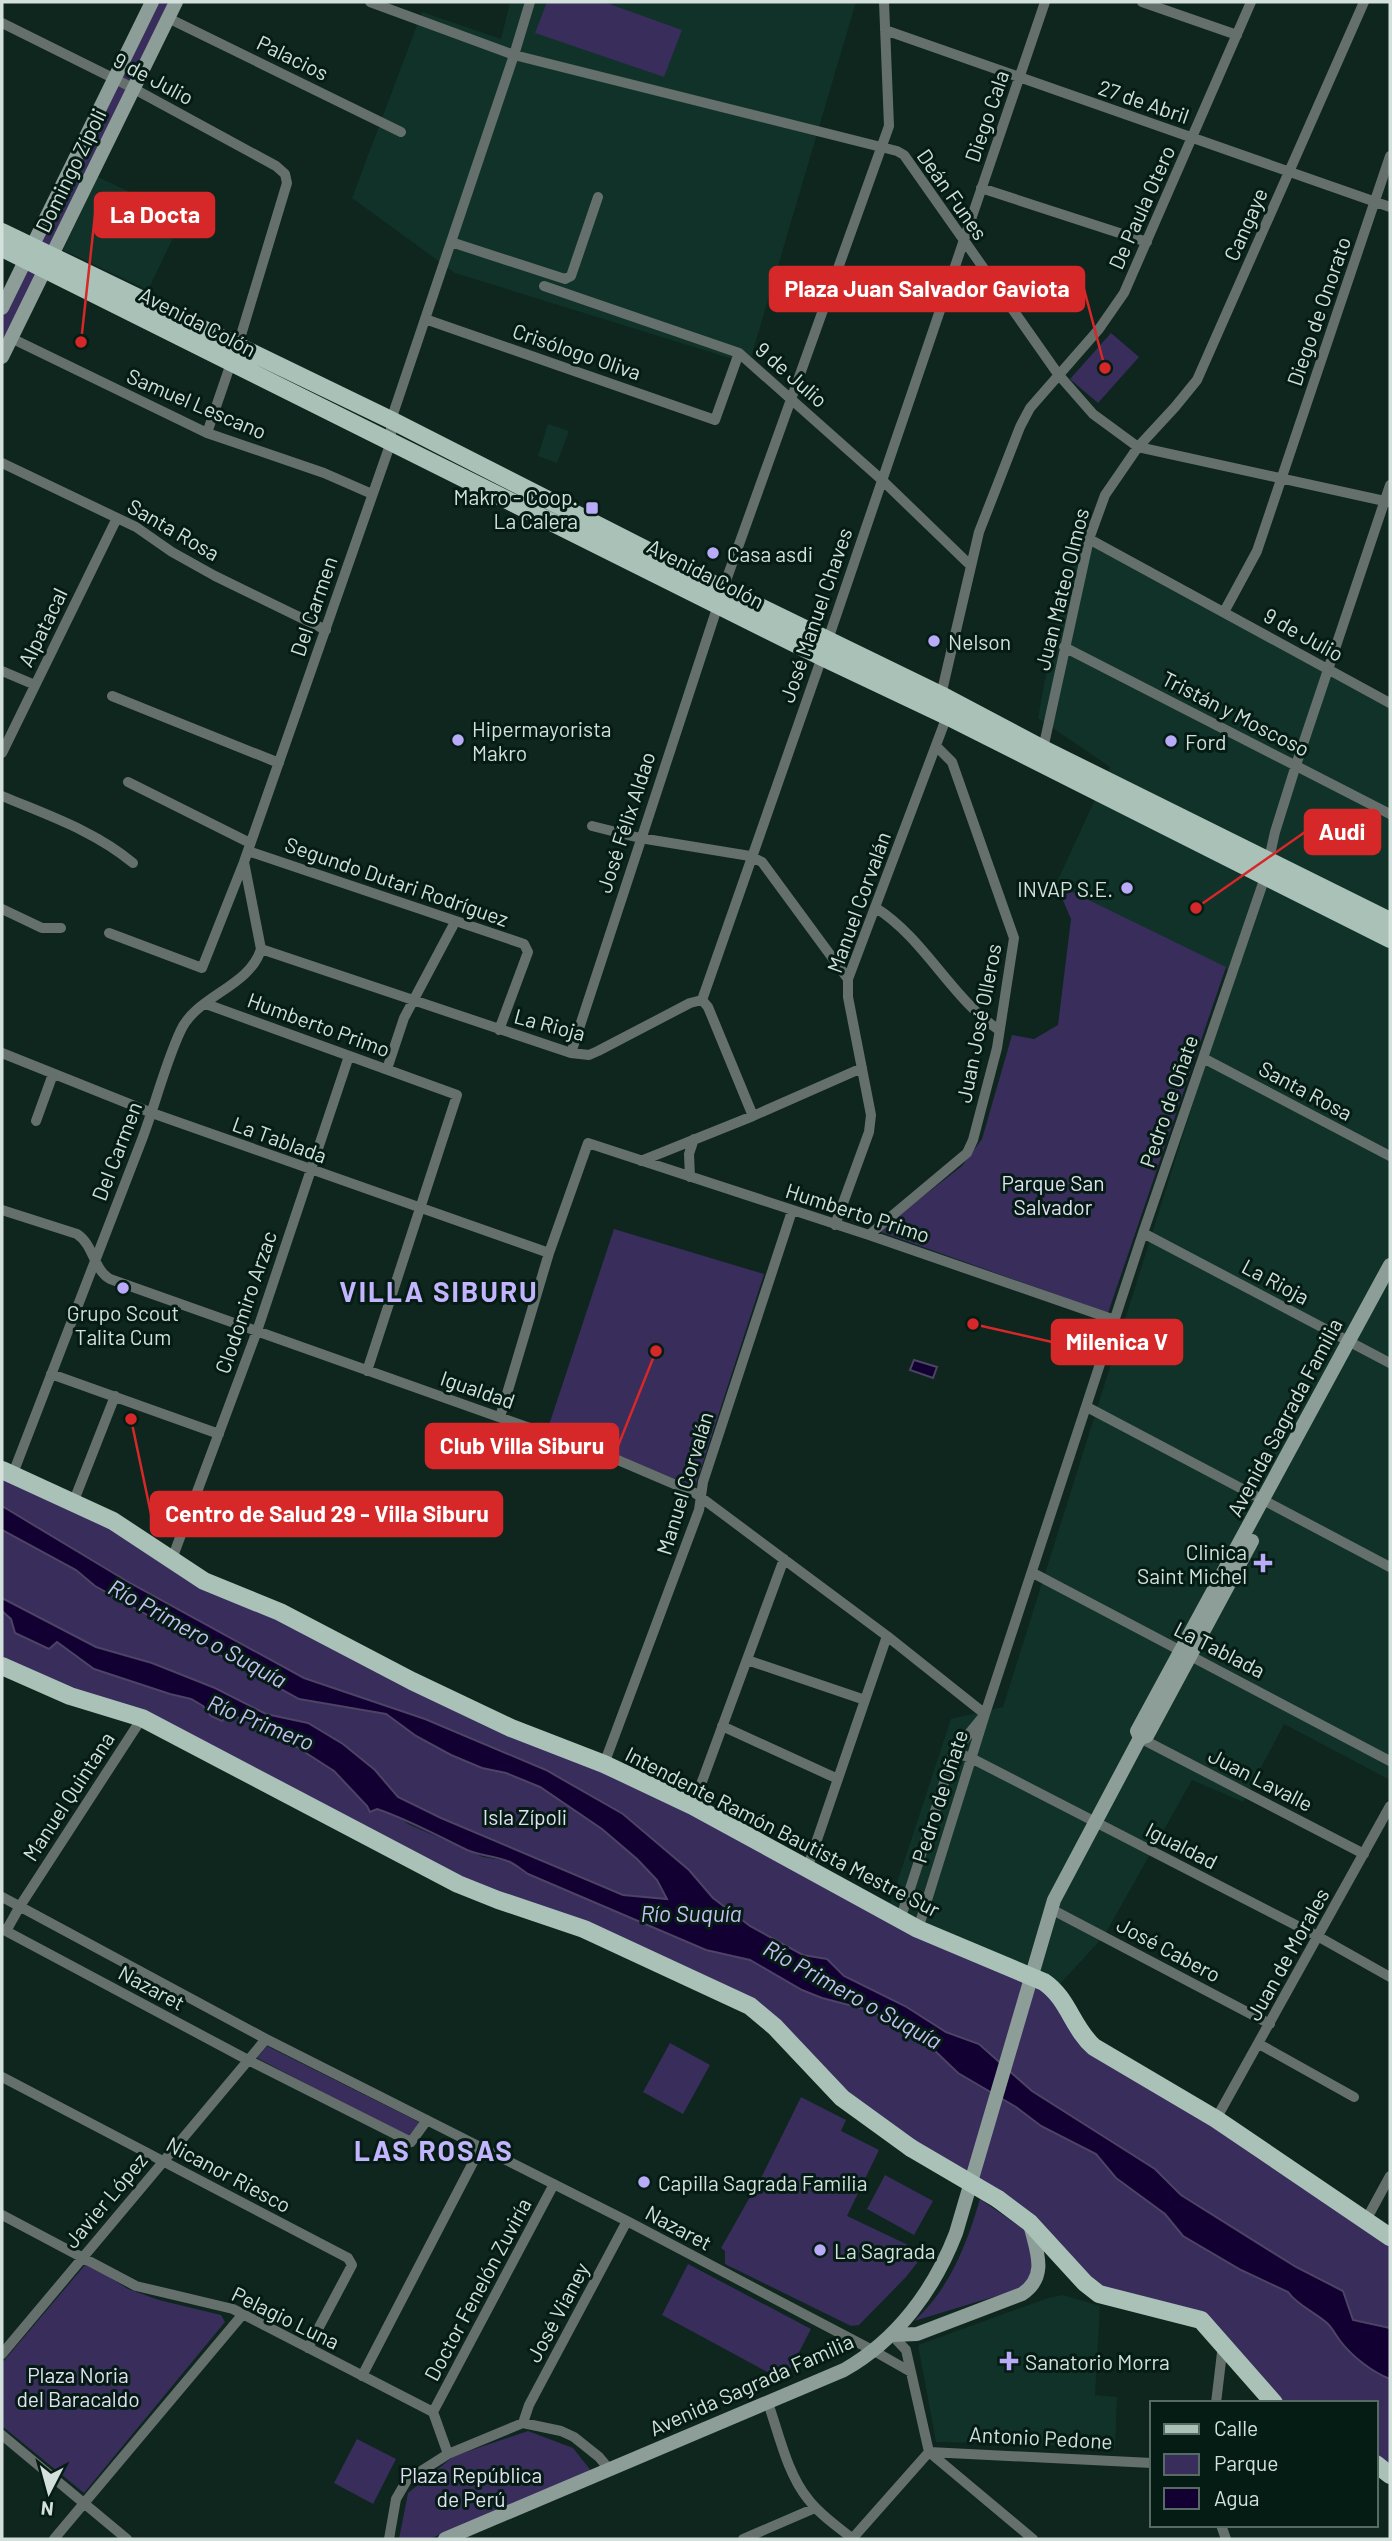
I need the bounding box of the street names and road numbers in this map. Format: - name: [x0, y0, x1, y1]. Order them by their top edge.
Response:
- street label: Palacios: [253, 29, 333, 85]
- street label: 9 de Julio: [110, 47, 198, 109]
- street label: Diego Cala: [959, 67, 1013, 165]
- street label: 27 de Abril: [1095, 74, 1193, 128]
- street label: Domingo Zípoli: [29, 104, 111, 236]
- street label: De Paula Otero: [1103, 141, 1179, 273]
- street label: Deán Funes: [913, 144, 993, 244]
- street label: Cangaye: [1218, 184, 1272, 264]
- street label: Diego de Onorato: [1281, 233, 1355, 389]
- street label: Avenida Colón: [135, 281, 261, 361]
- street label: Crisólogo Oliva: [510, 317, 644, 385]
- street label: 9 de Julio: [751, 336, 833, 412]
- street label: Samuel Lescano: [123, 362, 271, 444]
- street label: Santa Rosa: [124, 493, 224, 565]
- street label: Juan Mateo Olmos: [1029, 505, 1093, 673]
- street label: José Manuel Chaves: [773, 524, 857, 706]
- street label: Avenida Colón: [643, 533, 769, 613]
- street label: Del Carmen: [284, 553, 342, 659]
- street label: Alpatacal: [12, 583, 72, 671]
- street label: 9 de Julio: [1260, 602, 1348, 666]
- street label: Tristán y Moscoso: [1158, 665, 1314, 761]
- street label: José Félix Aldao: [590, 748, 660, 896]
- street label: Manuel Corvalán: [821, 828, 895, 976]
- street label: Segundo Dutari Rodríguez: [282, 831, 512, 931]
- street label: Juan José Olleros: [950, 941, 1006, 1105]
- street label: Humberto Primo: [244, 987, 394, 1061]
- street label: La Rioja: [512, 1003, 588, 1045]
- street label: Pedro de Oñate: [1134, 1032, 1202, 1170]
- street label: Santa Rosa: [1255, 1055, 1357, 1125]
- street label: Del Carmen: [86, 1098, 146, 1204]
- street label: La Tablada: [229, 1110, 331, 1168]
- street label: Humberto Primo: [783, 1177, 933, 1247]
- street label: Clodomiro Arzac: [209, 1227, 281, 1377]
- street label: La Rioja: [1238, 1253, 1314, 1309]
- street label: Avenida Sagrada Familia: [1221, 1314, 1347, 1520]
- street label: Igualdad: [437, 1365, 519, 1413]
- street label: Manuel Corvalán: [650, 1408, 718, 1558]
- street label: La Tablada: [1170, 1616, 1270, 1682]
- street label: Pedro de Oñate: [906, 1726, 972, 1866]
- street label: Manuel Quintana: [17, 1727, 119, 1865]
- street label: Intendente Ramón Bautista Mestre Sur: [622, 1741, 945, 1922]
- street label: Juan Lavalle: [1205, 1742, 1317, 1816]
- street label: Igualdad: [1142, 1816, 1222, 1874]
- street label: Juan de Morales: [1240, 1884, 1334, 2024]
- street label: José Cabero: [1113, 1911, 1225, 1987]
- street label: Nazaret: [115, 1959, 189, 2015]
- street label: Nicanor Riesco: [163, 2131, 295, 2217]
- street label: Javier López: [58, 2147, 152, 2253]
- street label: Doctor Fenelón Zuviría: [418, 2193, 536, 2385]
- street label: Nazaret: [642, 2199, 716, 2255]
- street label: José Vianey: [520, 2258, 594, 2366]
- street label: Pelagio Luna: [228, 2280, 344, 2354]
- street label: Avenida Sagrada Familia: [645, 2328, 857, 2440]
- street label: Antonio Pedone: [969, 2421, 1113, 2453]

